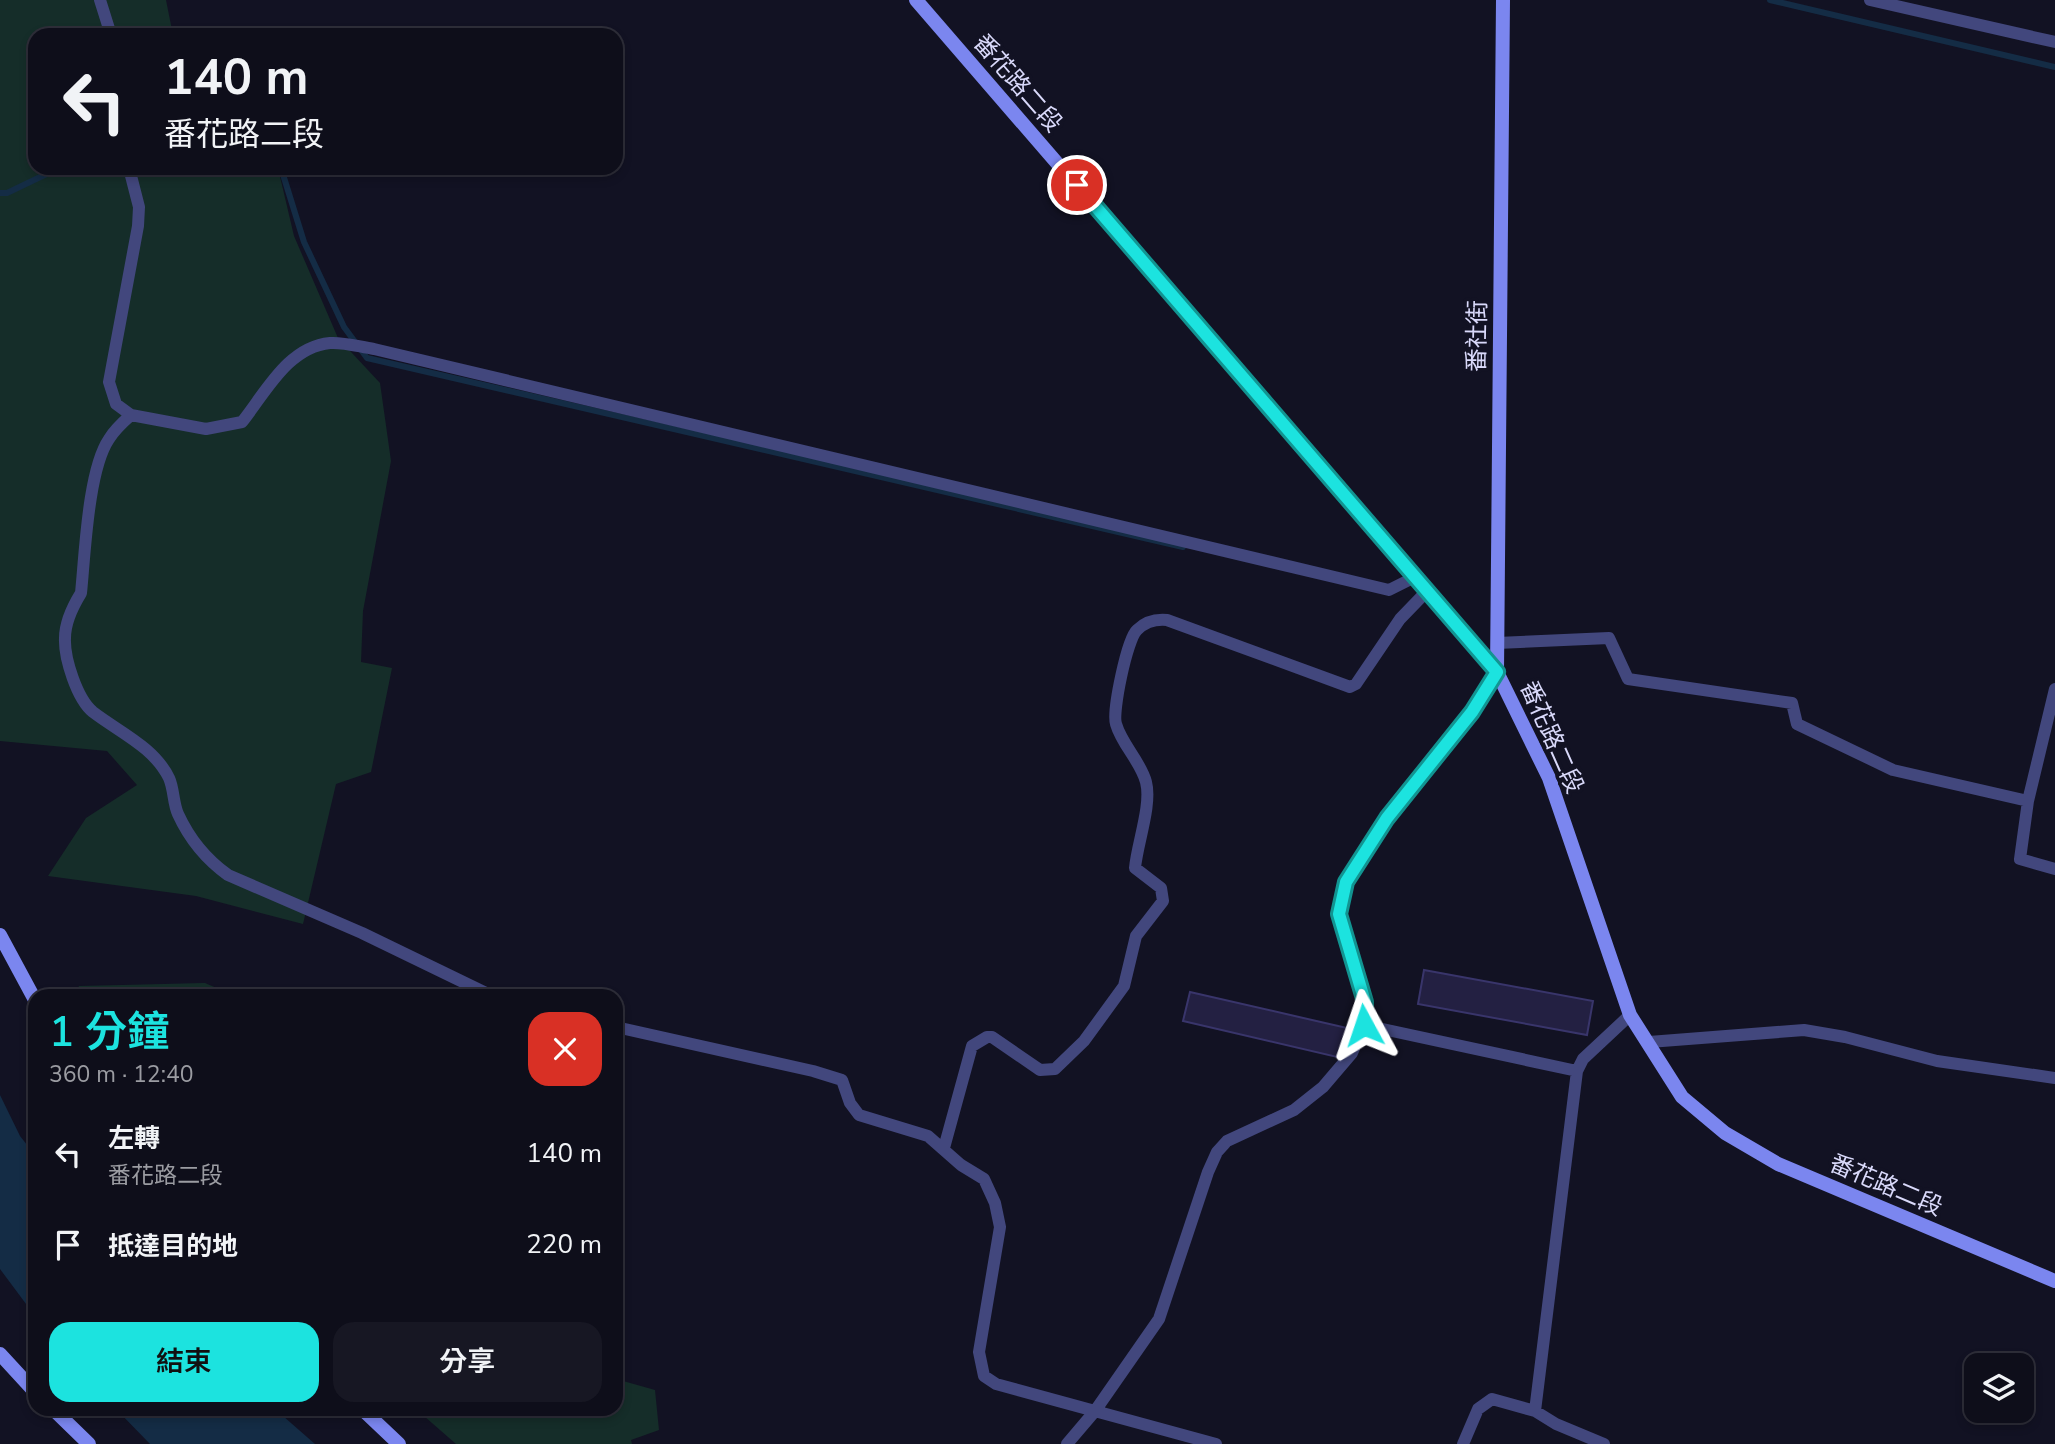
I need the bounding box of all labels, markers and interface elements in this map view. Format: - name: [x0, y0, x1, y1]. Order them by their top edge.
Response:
- street label: 番花路二段: [967, 27, 1069, 139]
- text: 140 m: [164, 44, 308, 111]
- icon: left: [49, 56, 140, 147]
- text: 番花路二段: [164, 113, 324, 156]
- pin: [1047, 155, 1107, 215]
- icon: arrive: [1058, 166, 1096, 204]
- street label: 番社街: [1460, 300, 1494, 372]
- street label: 番花路二段: [1513, 676, 1591, 798]
- position arrow: [1327, 988, 1401, 1062]
- text: 1 分鐘: [49, 1004, 169, 1061]
- button: close: [528, 1012, 602, 1086]
- text: 360 m · 12:40: [49, 1059, 194, 1090]
- text: 左轉: [108, 1121, 160, 1156]
- icon: left: [49, 1135, 87, 1173]
- text: 140 m: [526, 1136, 602, 1171]
- street label: 番花路二段: [1825, 1147, 1947, 1223]
- text: 番花路二段: [108, 1160, 223, 1191]
- icon: arrive: [49, 1226, 87, 1264]
- text: 220 m: [526, 1227, 602, 1262]
- text: 抵達目的地: [108, 1229, 238, 1264]
- button: 結束: [49, 1322, 319, 1402]
- button: 分享: [333, 1322, 602, 1402]
- map controls: [1964, 1353, 2034, 1423]
- button: layers: [1964, 1353, 2034, 1423]

